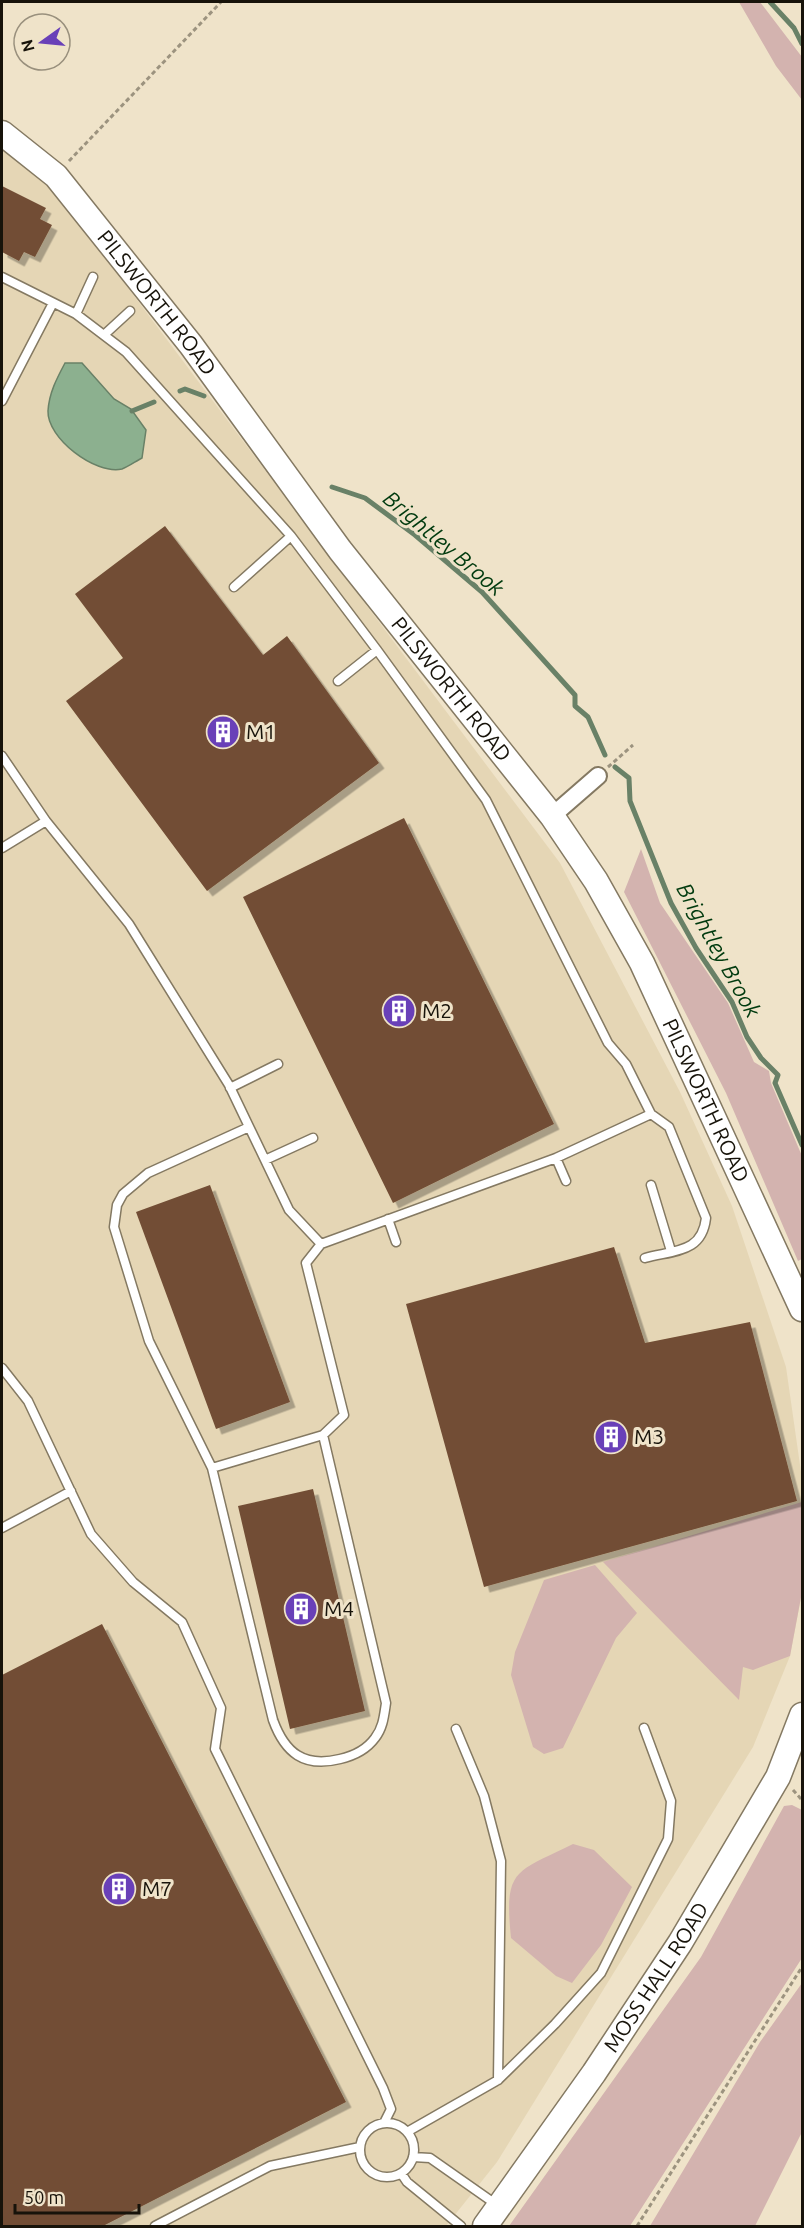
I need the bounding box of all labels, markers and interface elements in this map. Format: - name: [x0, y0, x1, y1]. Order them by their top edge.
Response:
- north arrow: [12, 12, 72, 72]
- text: N: [17, 38, 38, 54]
- street label: PILSWORTH ROAD: [93, 225, 222, 379]
- water label: Brightley Brook: [379, 485, 510, 601]
- street label: PILSWORTH ROAD: [387, 612, 517, 766]
- building icon: M1: [205, 714, 241, 750]
- place label: M1: [246, 719, 276, 743]
- water label: Brightley Brook: [672, 878, 767, 1022]
- building icon: M2: [381, 993, 417, 1029]
- place label: M2: [422, 998, 452, 1022]
- street label: PILSWORTH ROAD: [658, 1015, 755, 1186]
- building icon: M3: [593, 1419, 629, 1455]
- place label: M3: [634, 1424, 664, 1448]
- building icon: M4: [283, 1591, 319, 1627]
- place label: M4: [324, 1596, 354, 1620]
- building icon: M7: [101, 1871, 137, 1907]
- place label: M7: [142, 1876, 172, 1900]
- street label: MOSS HALL ROAD: [598, 1898, 712, 2056]
- scale bar: [15, 2177, 140, 2215]
- text: 50 m: [24, 2187, 64, 2207]

